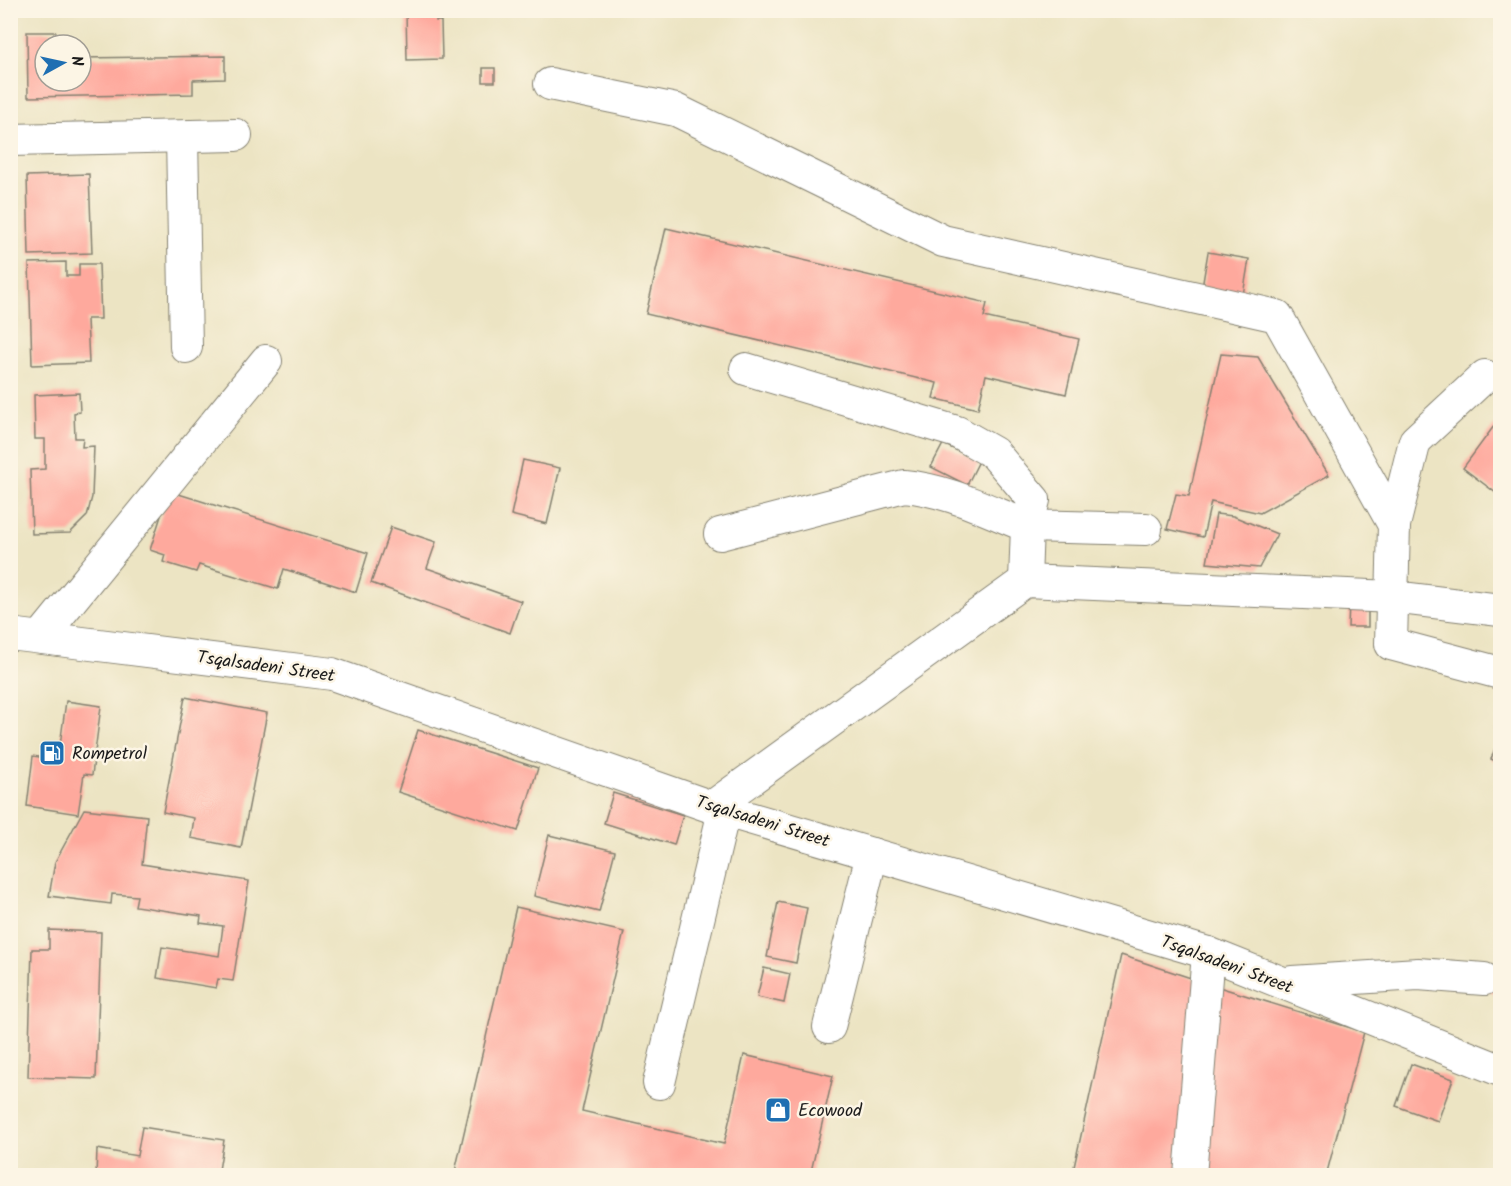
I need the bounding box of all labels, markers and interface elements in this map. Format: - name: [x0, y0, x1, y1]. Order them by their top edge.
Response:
- north arrow: [33, 33, 93, 93]
- text: N: [63, 54, 89, 68]
- street label: Tsqalsadeni Street: [195, 643, 337, 692]
- fuel station icon: Rompetrol: [37, 738, 67, 768]
- place label: Rompetrol: [72, 740, 148, 769]
- street label: Tsqalsadeni Street: [692, 788, 834, 857]
- street label: Tsqalsadeni Street: [1156, 928, 1298, 1003]
- shop icon: Ecowood: [763, 1095, 793, 1125]
- place label: Ecowood: [798, 1097, 863, 1126]

